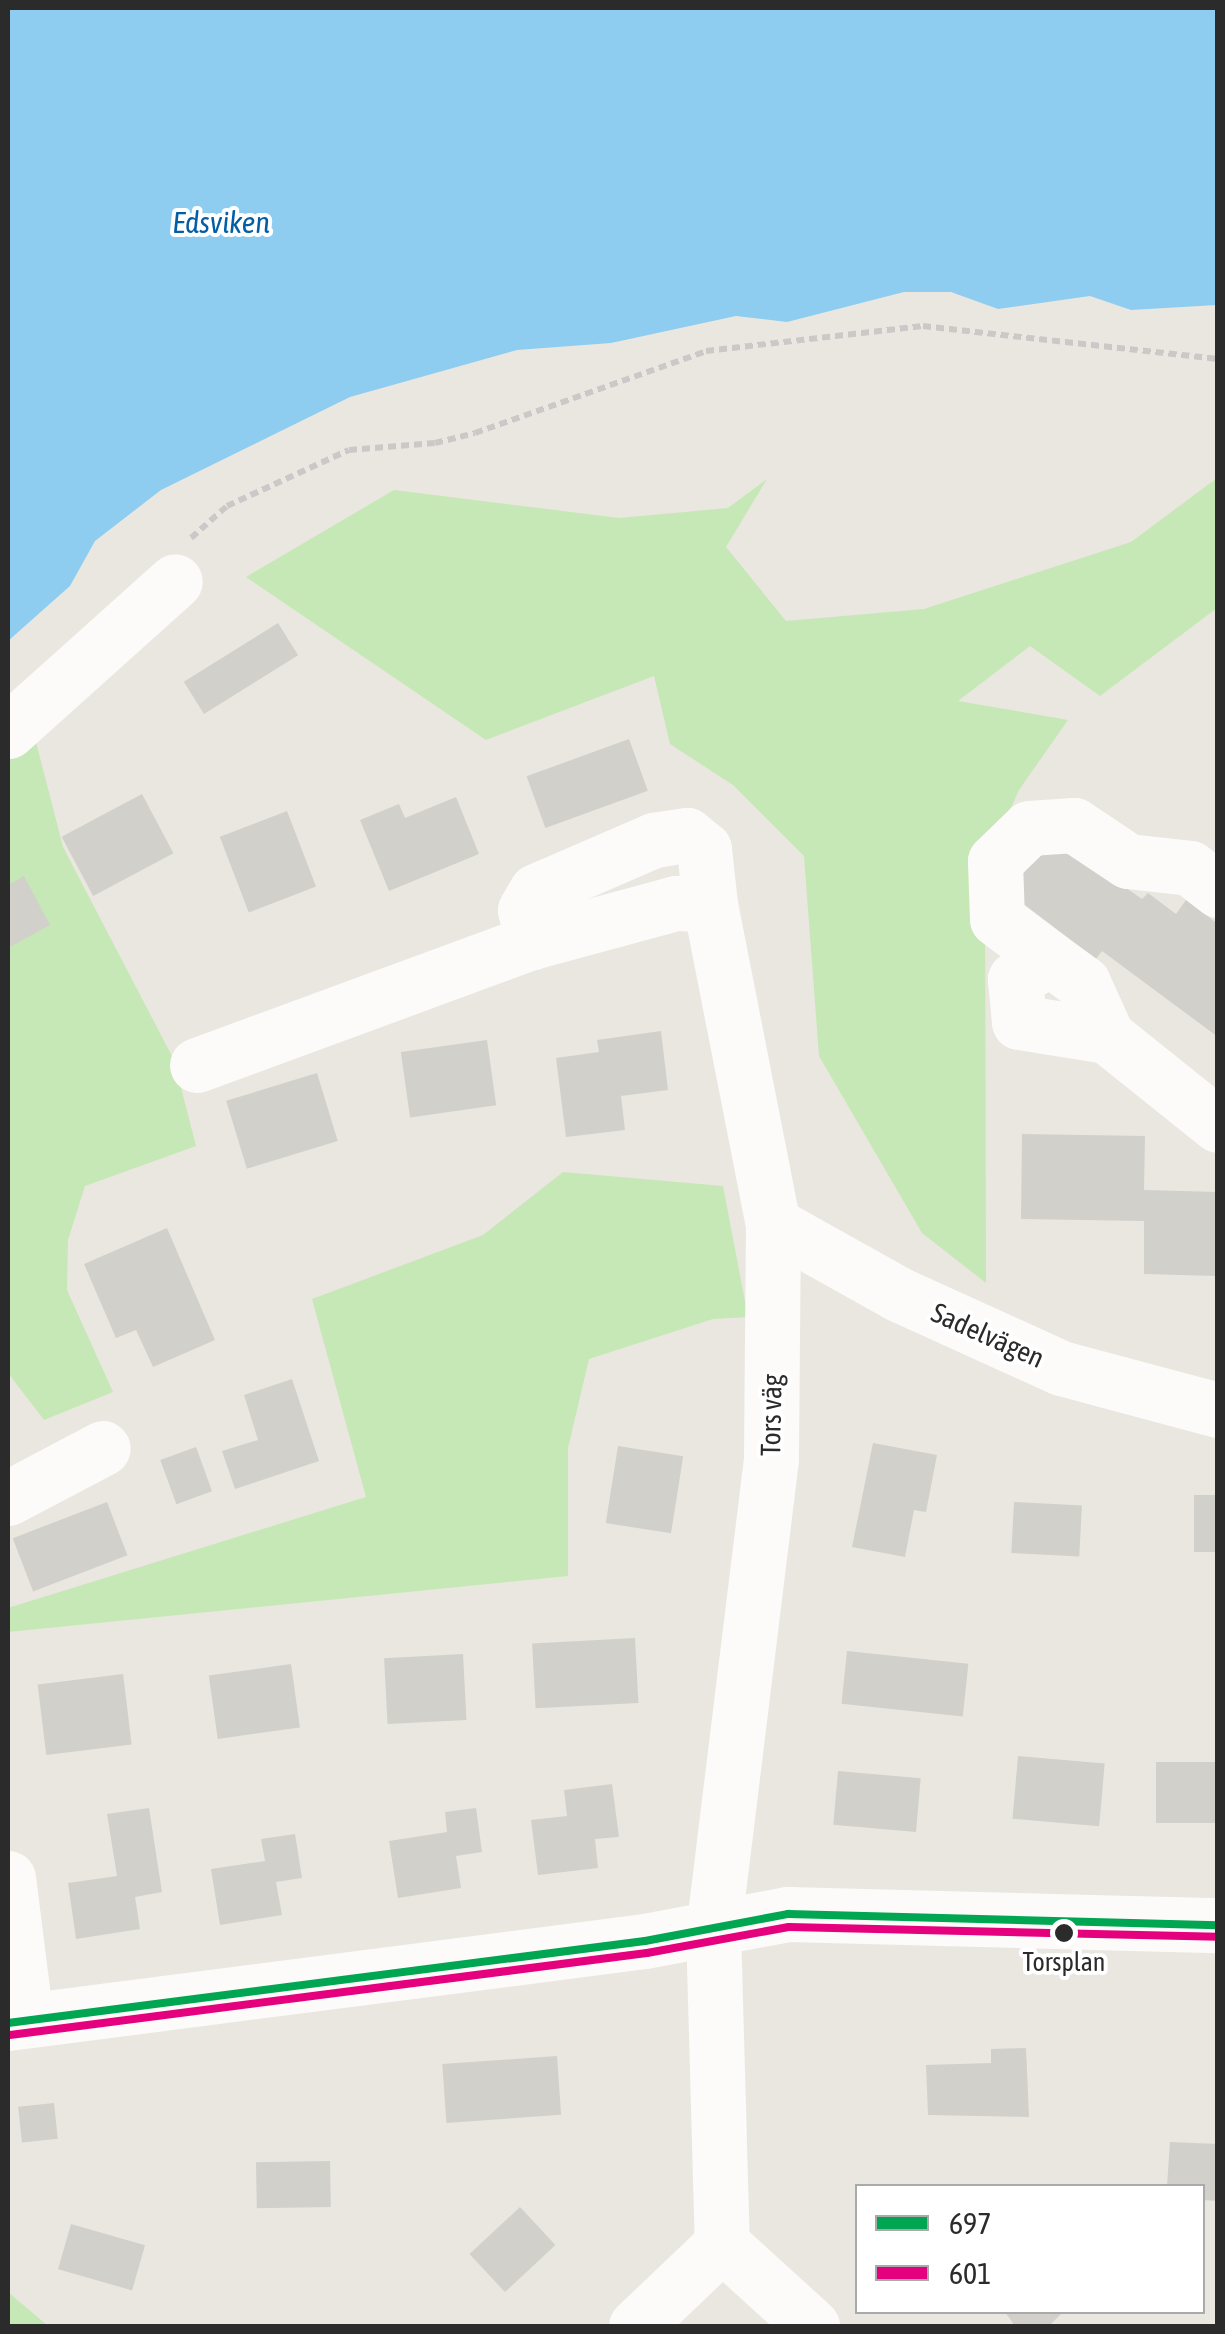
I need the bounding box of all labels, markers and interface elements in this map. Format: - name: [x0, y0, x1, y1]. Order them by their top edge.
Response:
- water label: Edsviken: [172, 204, 270, 240]
- street label: Sadelvägen: [926, 1295, 1050, 1375]
- street label: Tors väg: [753, 1374, 789, 1456]
- marker: Torsplan: [1054, 1923, 1074, 1943]
- place label: Torsplan: [1023, 1947, 1105, 1979]
- legend: [855, 2184, 1205, 2314]
- text: 697: [949, 2206, 991, 2240]
- text: 601: [949, 2256, 991, 2290]

